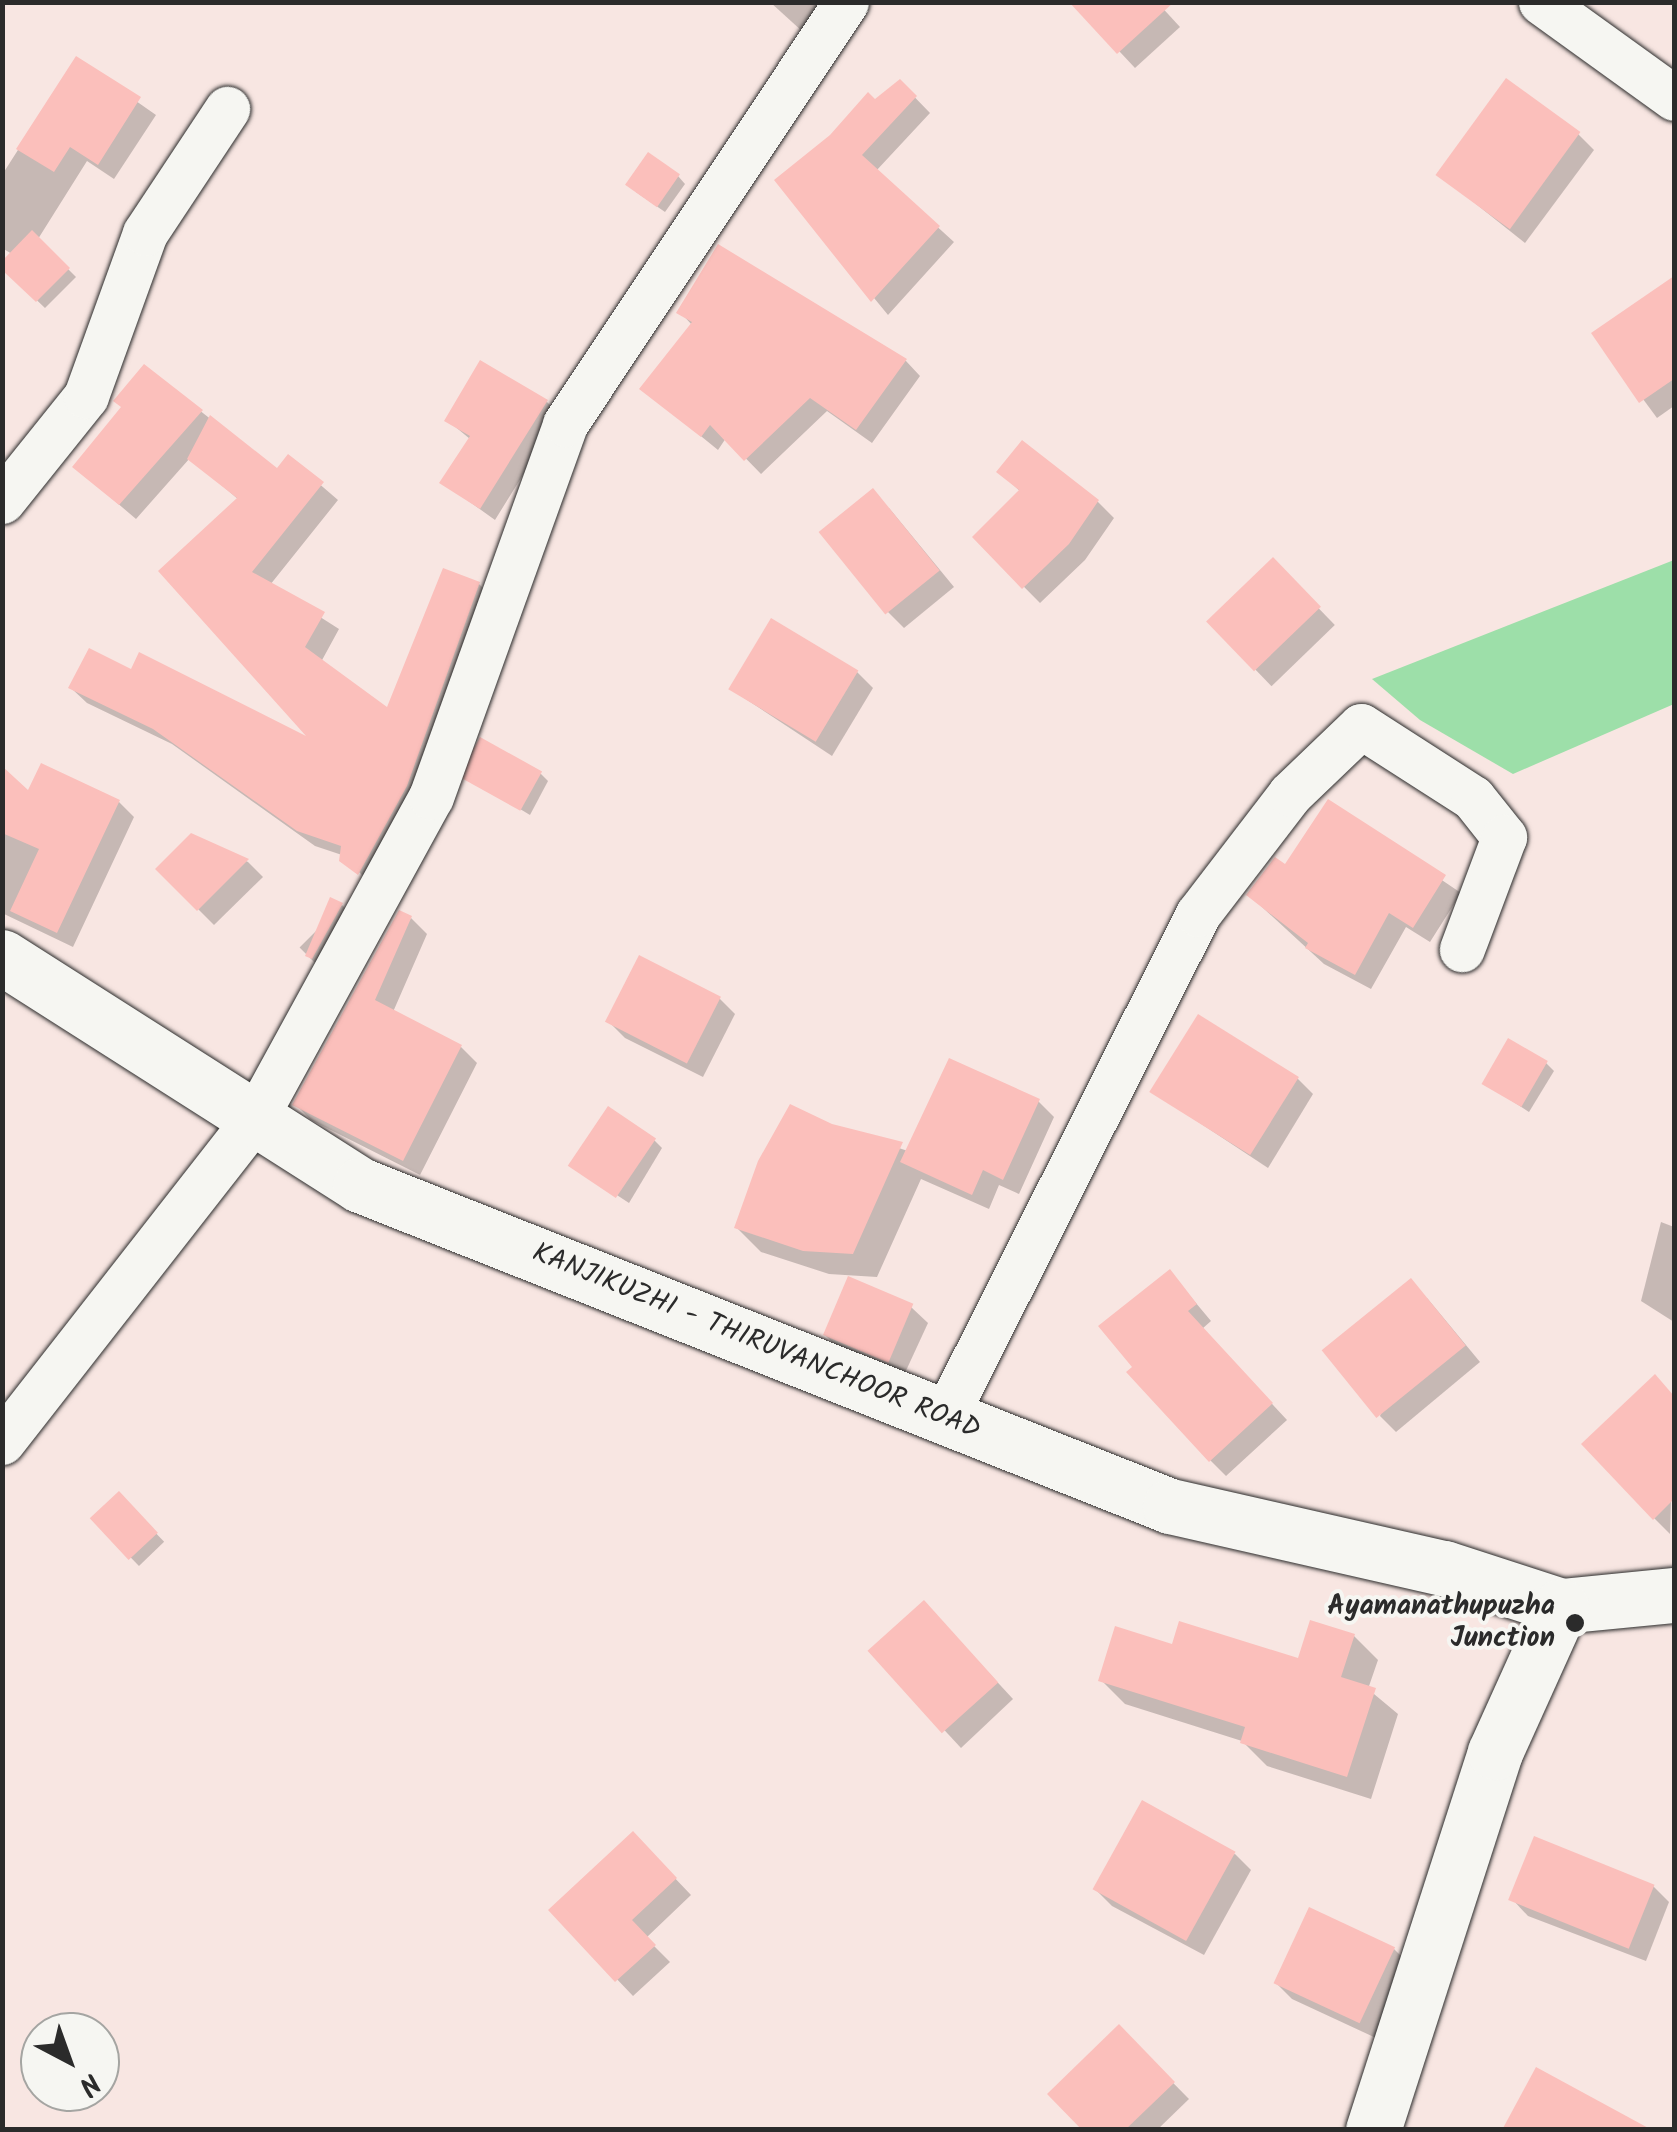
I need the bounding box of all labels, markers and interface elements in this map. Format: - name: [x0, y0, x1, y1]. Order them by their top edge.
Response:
- street label: KANJIKUZHI - THIRUVANCHOOR ROAD: [527, 1236, 985, 1448]
- place label: Ayamanathupuzha Junction: [1327, 1590, 1555, 1656]
- marker: Ayamanathupuzha Junction: [1564, 1612, 1586, 1634]
- north arrow: [20, 2012, 120, 2112]
- text: N: [67, 2061, 110, 2106]

